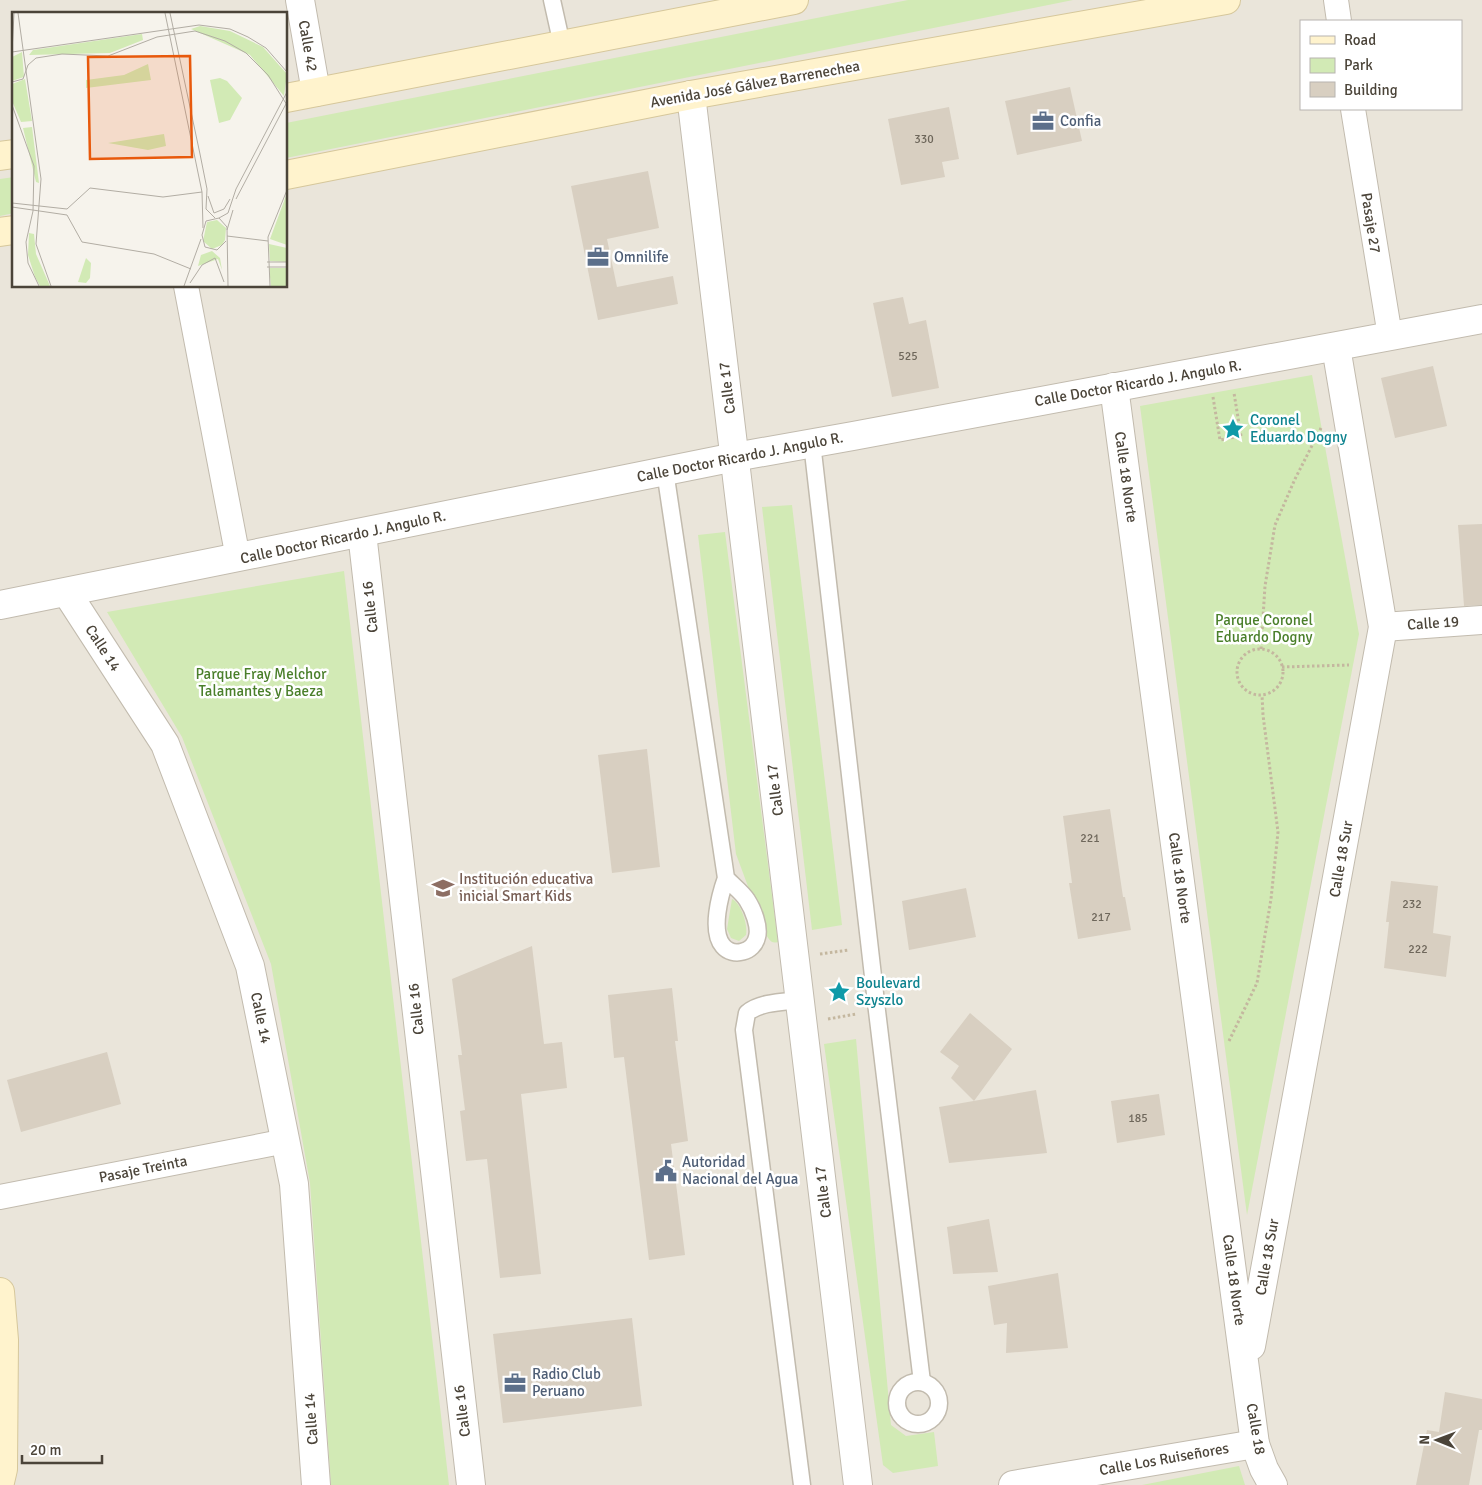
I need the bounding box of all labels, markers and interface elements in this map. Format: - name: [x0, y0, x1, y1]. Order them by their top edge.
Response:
- inset map: [12, 12, 288, 288]
- street label: Calle 42: [295, 19, 321, 73]
- legend: [1300, 20, 1462, 110]
- text: Road: [1344, 31, 1376, 49]
- text: Park: [1344, 56, 1373, 74]
- street label: Avenida José Gálvez Barrenechea: [649, 57, 861, 111]
- text: Building: [1344, 81, 1398, 99]
- office icon: Confia: [1030, 108, 1056, 134]
- place label: Confia: [1060, 112, 1101, 130]
- house number: 330: [914, 132, 934, 147]
- street label: Pasaje 27: [1357, 191, 1385, 255]
- office icon: Omnilife: [585, 244, 611, 270]
- place label: Omnilife: [614, 248, 669, 266]
- house number: 525: [898, 349, 918, 364]
- street label: Calle Doctor Ricardo J. Angulo R.: [1033, 356, 1243, 410]
- street label: Calle 17: [715, 361, 739, 415]
- place label: Coronel Eduardo Dogny: [1250, 411, 1347, 446]
- place icon: Coronel Eduardo Dogny: [1220, 416, 1246, 442]
- street label: Calle Doctor Ricardo J. Angulo R.: [635, 428, 845, 486]
- street label: Calle 18 Norte: [1111, 430, 1141, 524]
- street label: Calle Doctor Ricardo J. Angulo R.: [239, 506, 448, 568]
- street label: Calle 16: [358, 580, 382, 634]
- park label: Parque Coronel Eduardo Dogny: [1215, 611, 1313, 646]
- street label: Calle 19: [1406, 612, 1460, 634]
- street label: Calle 14: [81, 621, 125, 675]
- park label: Parque Fray Melchor Talamantes y Baeza: [195, 665, 327, 700]
- street label: Calle 17: [763, 763, 787, 817]
- street label: Calle 18 Sur: [1325, 819, 1357, 899]
- house number: 221: [1080, 831, 1100, 846]
- street label: Calle 18 Norte: [1165, 831, 1195, 925]
- place label: Institución educativa inicial Smart Kids: [459, 870, 593, 905]
- school or university icon: Institución educativa inicial Smart Kids: [430, 875, 456, 901]
- house number: 232: [1402, 897, 1422, 912]
- house number: 217: [1091, 910, 1111, 925]
- house number: 222: [1408, 942, 1428, 957]
- place label: Boulevard Szyszlo: [856, 974, 920, 1009]
- place icon: Boulevard Szyszlo: [826, 979, 852, 1005]
- street label: Calle 16: [404, 982, 428, 1036]
- street label: Calle 14: [247, 991, 275, 1045]
- house number: 185: [1128, 1111, 1148, 1126]
- street label: Pasaje Treinta: [97, 1152, 189, 1186]
- place label: Autoridad Nacional del Agua: [682, 1153, 798, 1188]
- public building icon: Autoridad Nacional del Agua: [653, 1158, 679, 1184]
- street label: Calle 17: [811, 1165, 835, 1219]
- street label: Calle 18 Sur: [1251, 1217, 1283, 1297]
- street label: Calle 18 Norte: [1219, 1233, 1249, 1327]
- place label: Radio Club Peruano: [532, 1365, 601, 1400]
- office icon: Radio Club Peruano: [502, 1370, 528, 1396]
- street label: Calle 16: [450, 1384, 474, 1438]
- street label: Calle 14: [300, 1392, 322, 1446]
- street label: Calle 18: [1243, 1402, 1269, 1456]
- north arrow: [1412, 1415, 1462, 1465]
- scale bar: [22, 1432, 102, 1464]
- text: N: [1416, 1435, 1433, 1445]
- street label: Calle Los Ruiseñores: [1098, 1439, 1231, 1479]
- text: 20 m: [30, 1441, 61, 1459]

